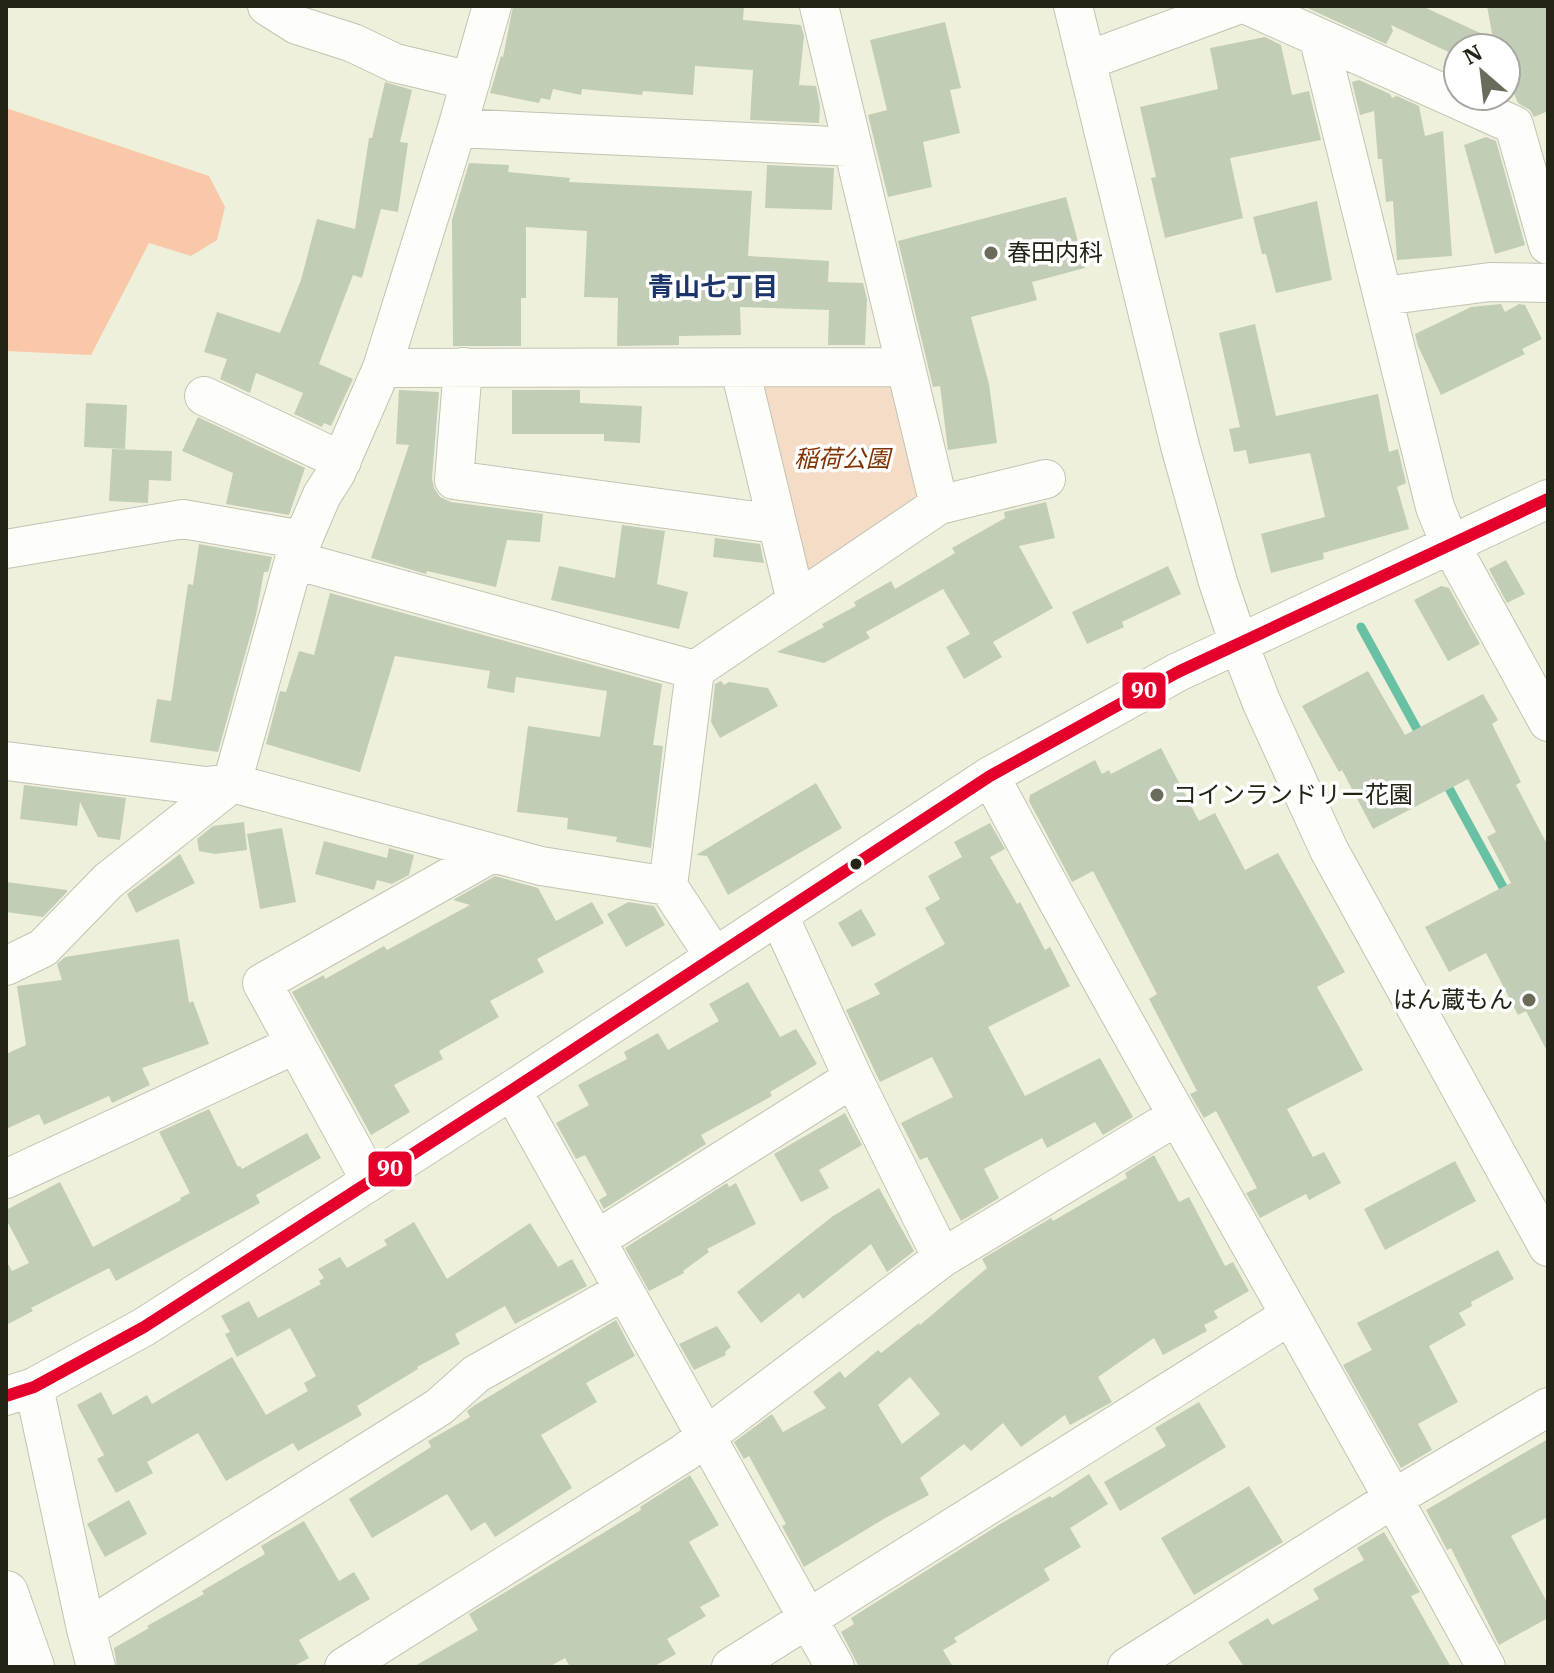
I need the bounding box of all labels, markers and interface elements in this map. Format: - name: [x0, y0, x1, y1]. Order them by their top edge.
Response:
- north arrow: [1442, 32, 1522, 112]
- text: N: [1458, 37, 1487, 71]
- place label: 春田内科: [1007, 236, 1103, 268]
- marker: 春田内科: [982, 244, 1000, 262]
- district label: 青山七丁目: [648, 269, 778, 303]
- park label: 稲荷公園: [794, 442, 893, 474]
- line badge: 90: [1121, 671, 1167, 710]
- text: 90: [1131, 675, 1157, 704]
- place label: コインランドリー花園: [1173, 778, 1413, 810]
- marker: コインランドリー花園: [1148, 786, 1166, 804]
- unlabelled marker: [848, 856, 864, 872]
- place label: はん蔵もん: [1393, 983, 1513, 1015]
- marker: はん蔵もん: [1520, 991, 1538, 1009]
- line badge: 90: [367, 1150, 413, 1188]
- text: 90: [377, 1153, 403, 1182]

